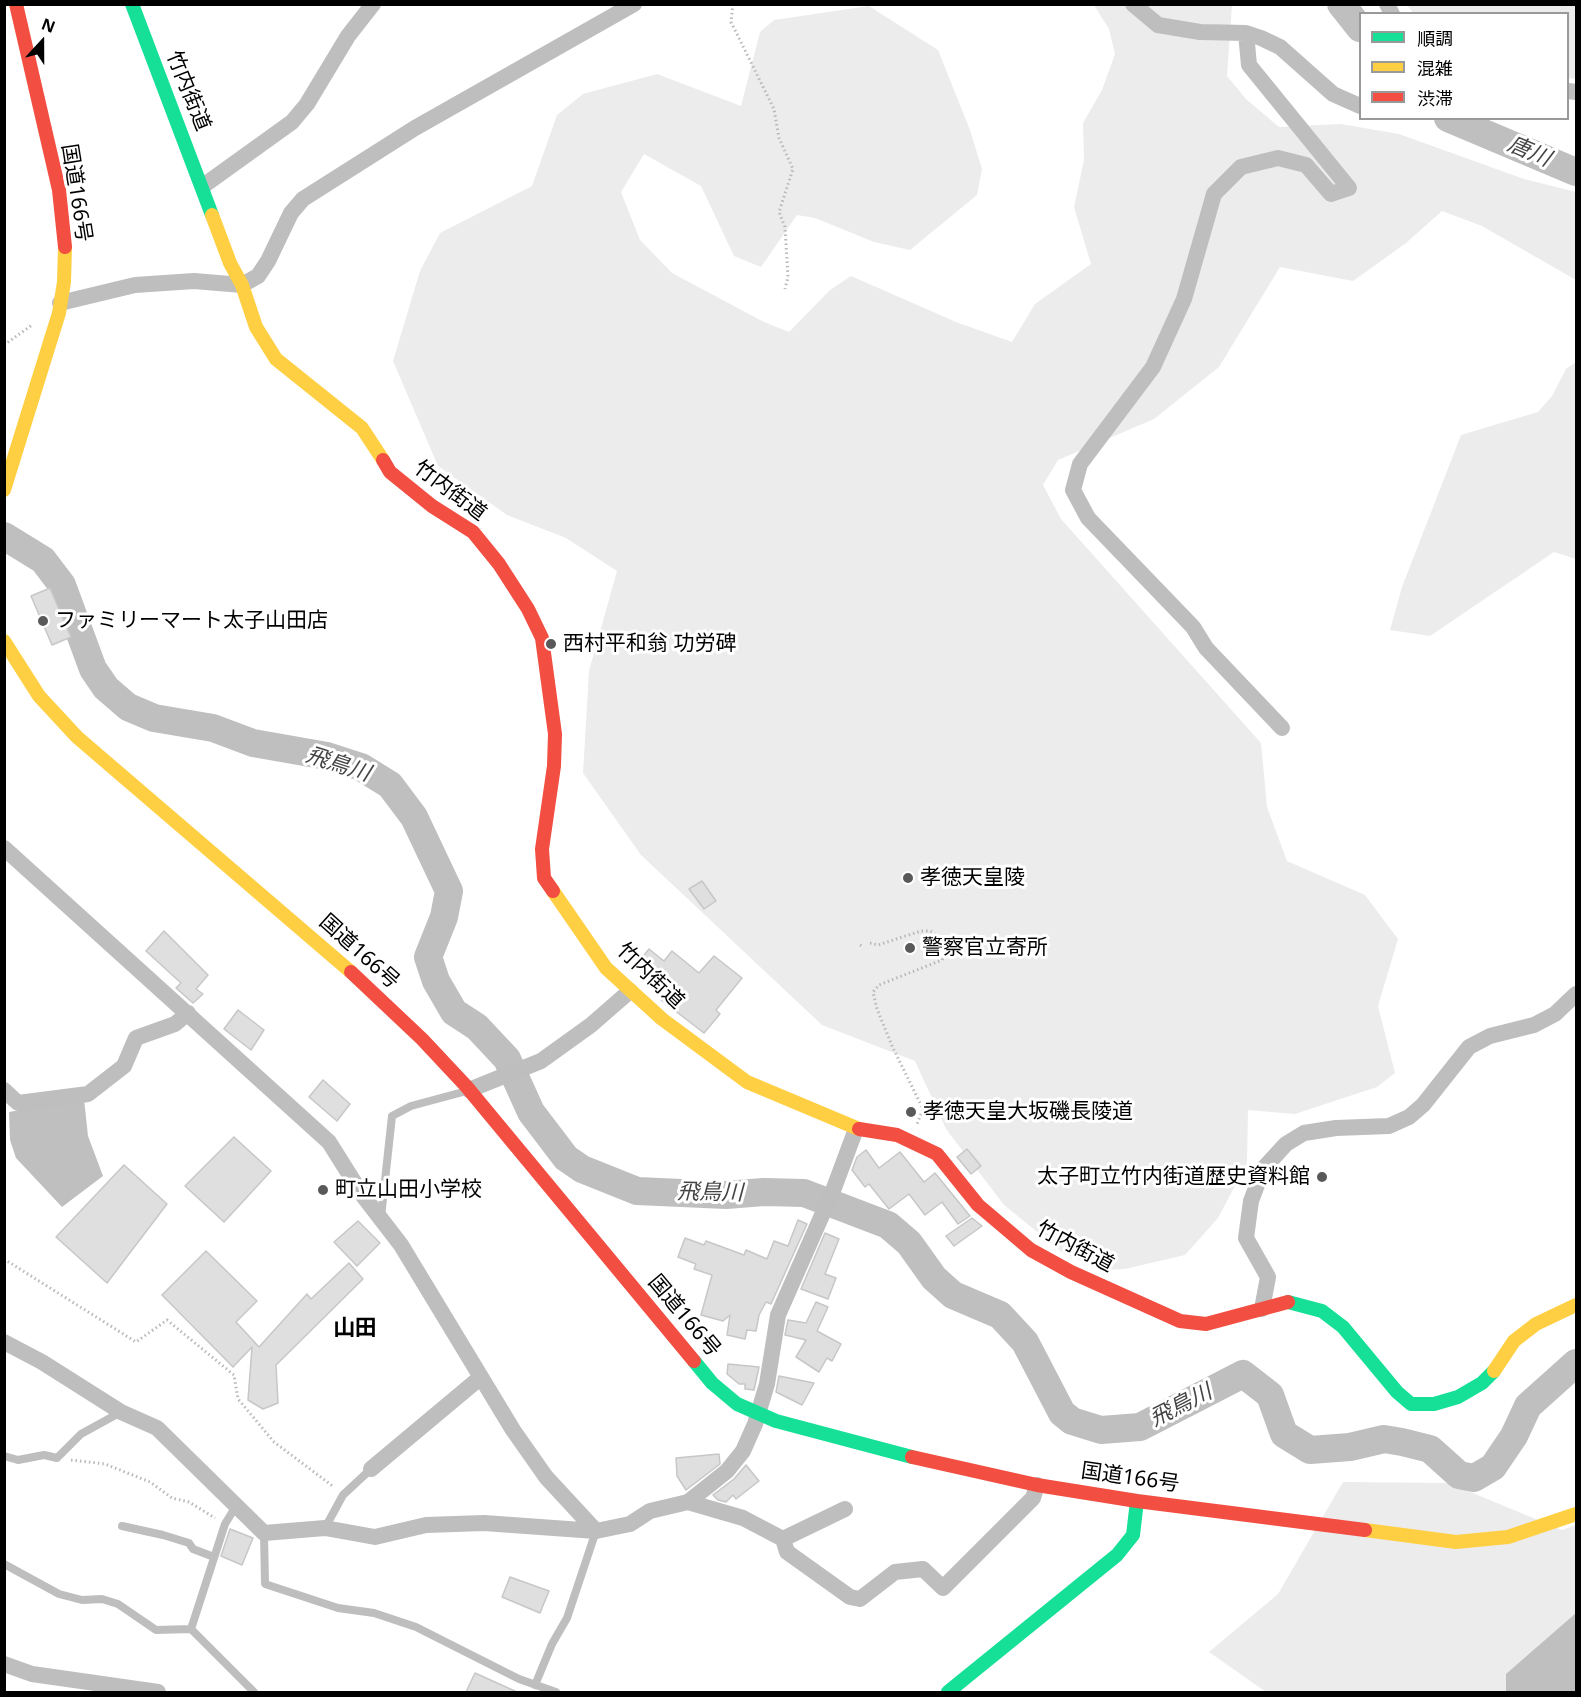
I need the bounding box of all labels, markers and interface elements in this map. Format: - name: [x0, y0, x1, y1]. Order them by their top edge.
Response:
- north arrow: [12, 12, 72, 72]
- legend: [1359, 12, 1569, 120]
- text: N: [38, 13, 58, 38]
- text: 順調: [1417, 26, 1453, 50]
- street label: 竹内街道: [161, 47, 215, 135]
- text: 混雑: [1417, 56, 1453, 80]
- text: 渋滞: [1417, 86, 1453, 110]
- water label: 唐川: [1504, 131, 1554, 173]
- street label: 国道166号: [56, 142, 96, 244]
- street label: 竹内街道: [409, 456, 491, 526]
- place label: ファミリーマート太子山田店: [55, 608, 328, 634]
- marker: ファミリーマート太子山田店: [36, 614, 50, 628]
- place label: 西村平和翁 功労碑: [563, 631, 736, 657]
- marker: 西村平和翁 功労碑: [544, 637, 558, 651]
- water label: 飛鳥川: [303, 742, 373, 788]
- place label: 孝徳天皇陵: [920, 865, 1025, 891]
- marker: 孝徳天皇陵: [901, 871, 915, 885]
- street label: 国道166号: [314, 910, 404, 994]
- place label: 警察官立寄所: [922, 935, 1048, 961]
- street label: 竹内街道: [611, 938, 689, 1014]
- marker: 警察官立寄所: [903, 941, 917, 955]
- place label: 孝徳天皇大坂磯長陵道: [923, 1099, 1133, 1125]
- marker: 孝徳天皇大坂磯長陵道: [904, 1105, 918, 1119]
- place label: 太子町立竹内街道歴史資料館: [1037, 1164, 1310, 1190]
- marker: 太子町立竹内街道歴史資料館: [1315, 1170, 1329, 1184]
- place label: 町立山田小学校: [335, 1177, 482, 1203]
- water label: 飛鳥川: [677, 1179, 743, 1207]
- marker: 町立山田小学校: [316, 1183, 330, 1197]
- street label: 竹内街道: [1032, 1216, 1118, 1278]
- street label: 国道166号: [643, 1270, 725, 1362]
- district label: 山田: [333, 1316, 377, 1342]
- water label: 飛鳥川: [1146, 1379, 1216, 1433]
- street label: 国道166号: [1079, 1459, 1181, 1497]

